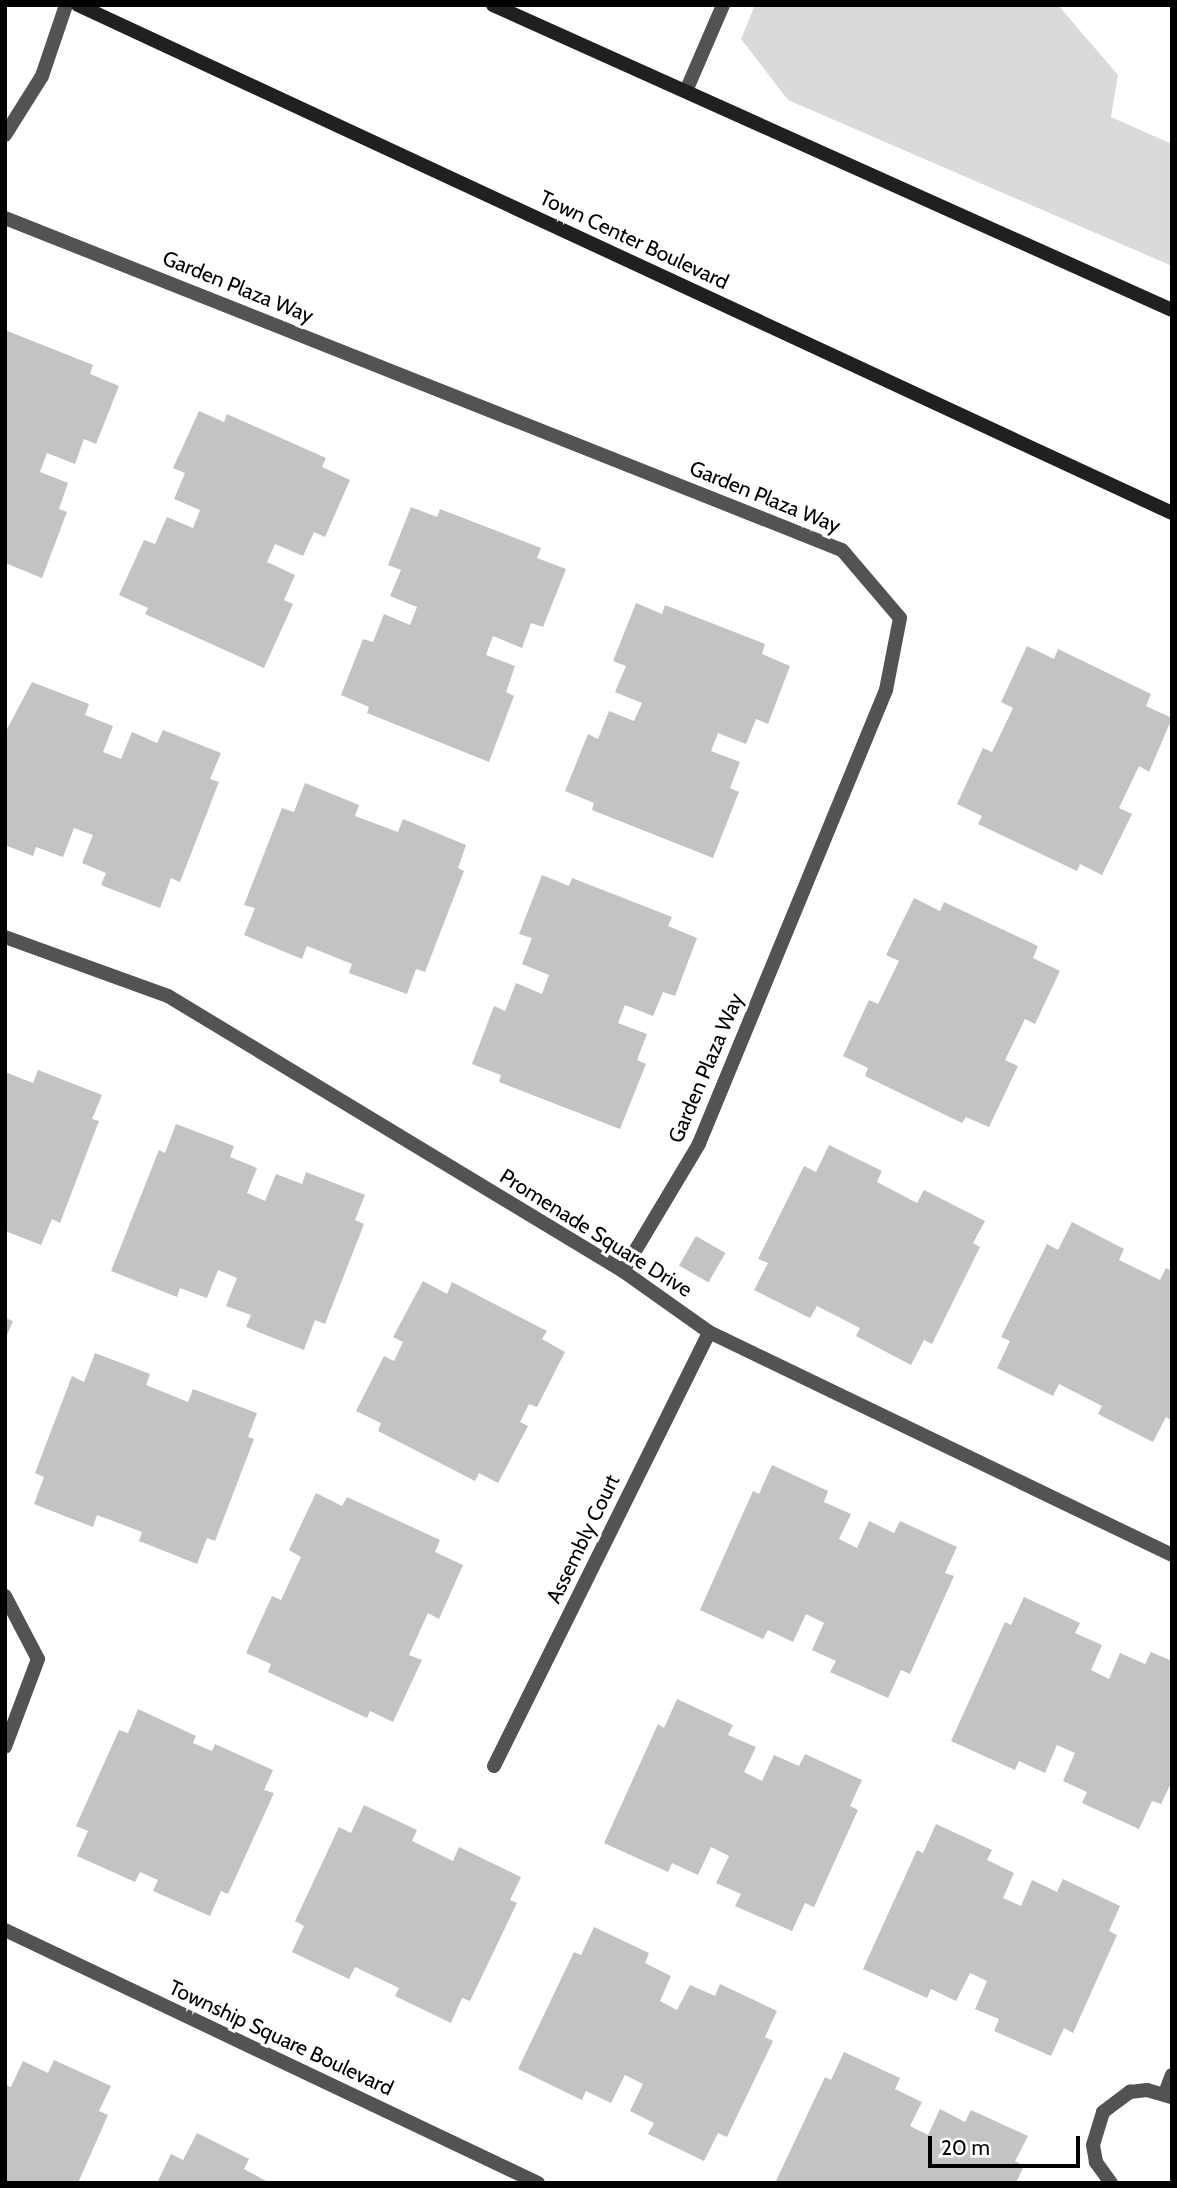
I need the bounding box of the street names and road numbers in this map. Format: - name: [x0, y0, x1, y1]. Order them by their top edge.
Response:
- street label: Town Center Boulevard: [535, 185, 733, 295]
- street label: Garden Plaza Way: [159, 245, 317, 329]
- street label: Garden Plaza Way: [686, 455, 844, 539]
- street label: Garden Plaza Way: [663, 989, 749, 1147]
- street label: Promenade Square Drive: [495, 1164, 697, 1302]
- street label: Assembly Court: [541, 1470, 625, 1608]
- street label: Township Square Boulevard: [165, 1975, 397, 2101]

